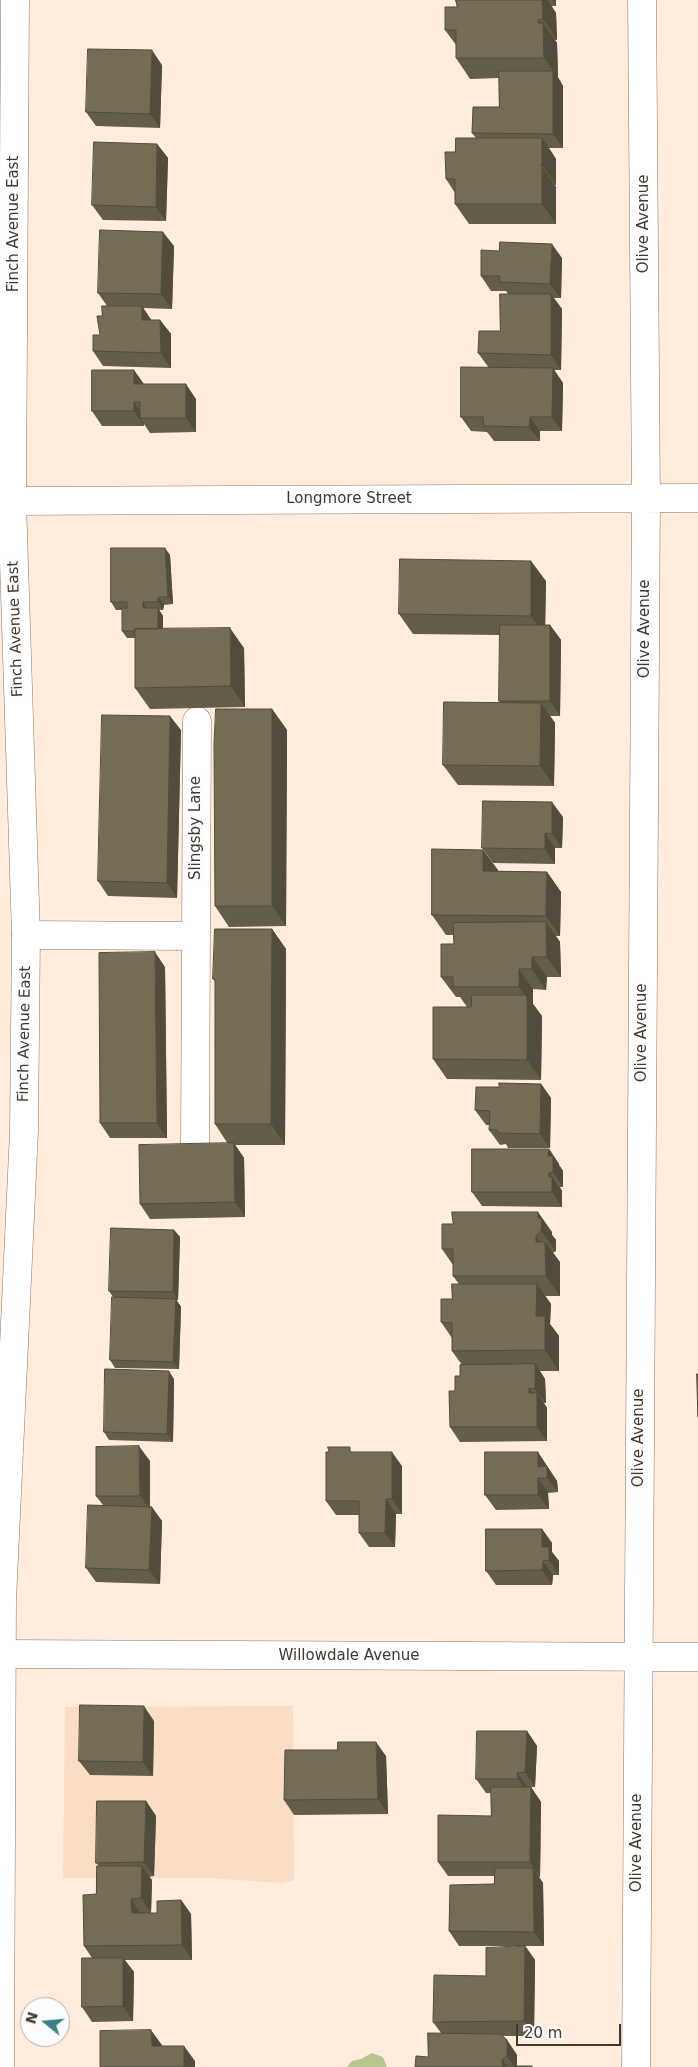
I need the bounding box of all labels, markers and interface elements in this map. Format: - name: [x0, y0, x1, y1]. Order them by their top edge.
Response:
- street label: Finch Avenue East: [5, 156, 23, 292]
- street label: Olive Avenue: [635, 175, 653, 273]
- street label: Longmore Street: [286, 490, 412, 508]
- street label: Finch Avenue East: [5, 560, 27, 698]
- street label: Olive Avenue: [636, 580, 654, 678]
- street label: Slingsby Lane: [187, 776, 205, 880]
- street label: Finch Avenue East: [15, 966, 35, 1102]
- street label: Olive Avenue: [633, 984, 651, 1082]
- street label: Olive Avenue: [630, 1389, 648, 1487]
- street label: Willowdale Avenue: [278, 1647, 420, 1665]
- street label: Olive Avenue: [628, 1794, 646, 1892]
- north arrow: [20, 1997, 70, 2047]
- text: N: [22, 2010, 41, 2026]
- scale bar: [518, 2014, 623, 2046]
- text: 20 m: [524, 2024, 562, 2042]

